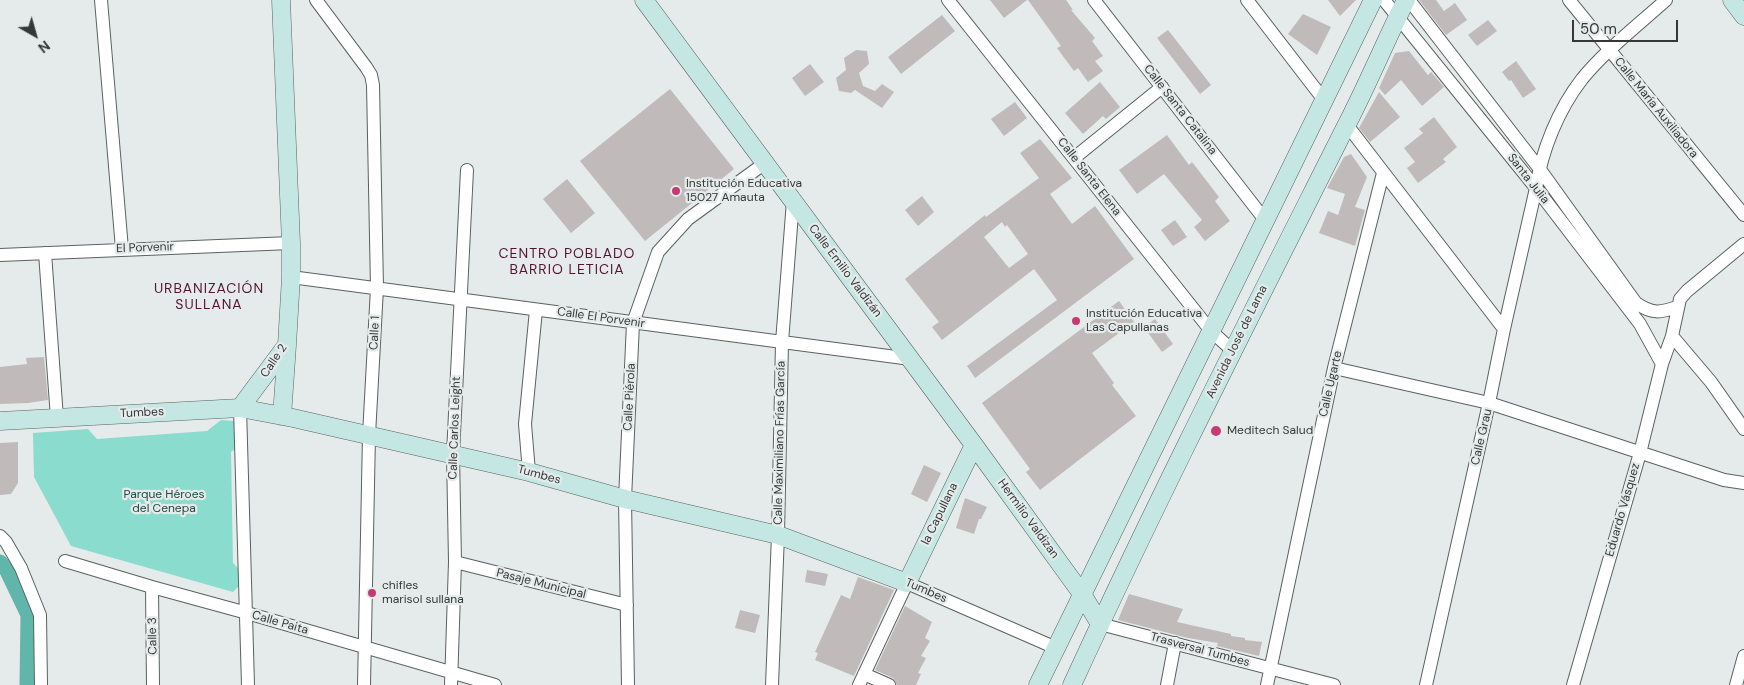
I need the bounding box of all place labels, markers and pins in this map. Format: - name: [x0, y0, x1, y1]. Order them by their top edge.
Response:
- place label: Institución Educativa 15027 Amauta: [686, 177, 802, 205]
- marker: Institución Educativa 15027 Amauta: [670, 185, 682, 197]
- place label: Institución Educativa Las Capullanas: [1086, 307, 1202, 335]
- marker: Institución Educativa Las Capullanas: [1070, 315, 1082, 327]
- marker: Meditech Salud: [1209, 424, 1223, 438]
- place label: Meditech Salud: [1227, 424, 1313, 438]
- place label: chifles marisol sullana: [382, 579, 464, 607]
- marker: chifles marisol sullana: [366, 587, 378, 599]

